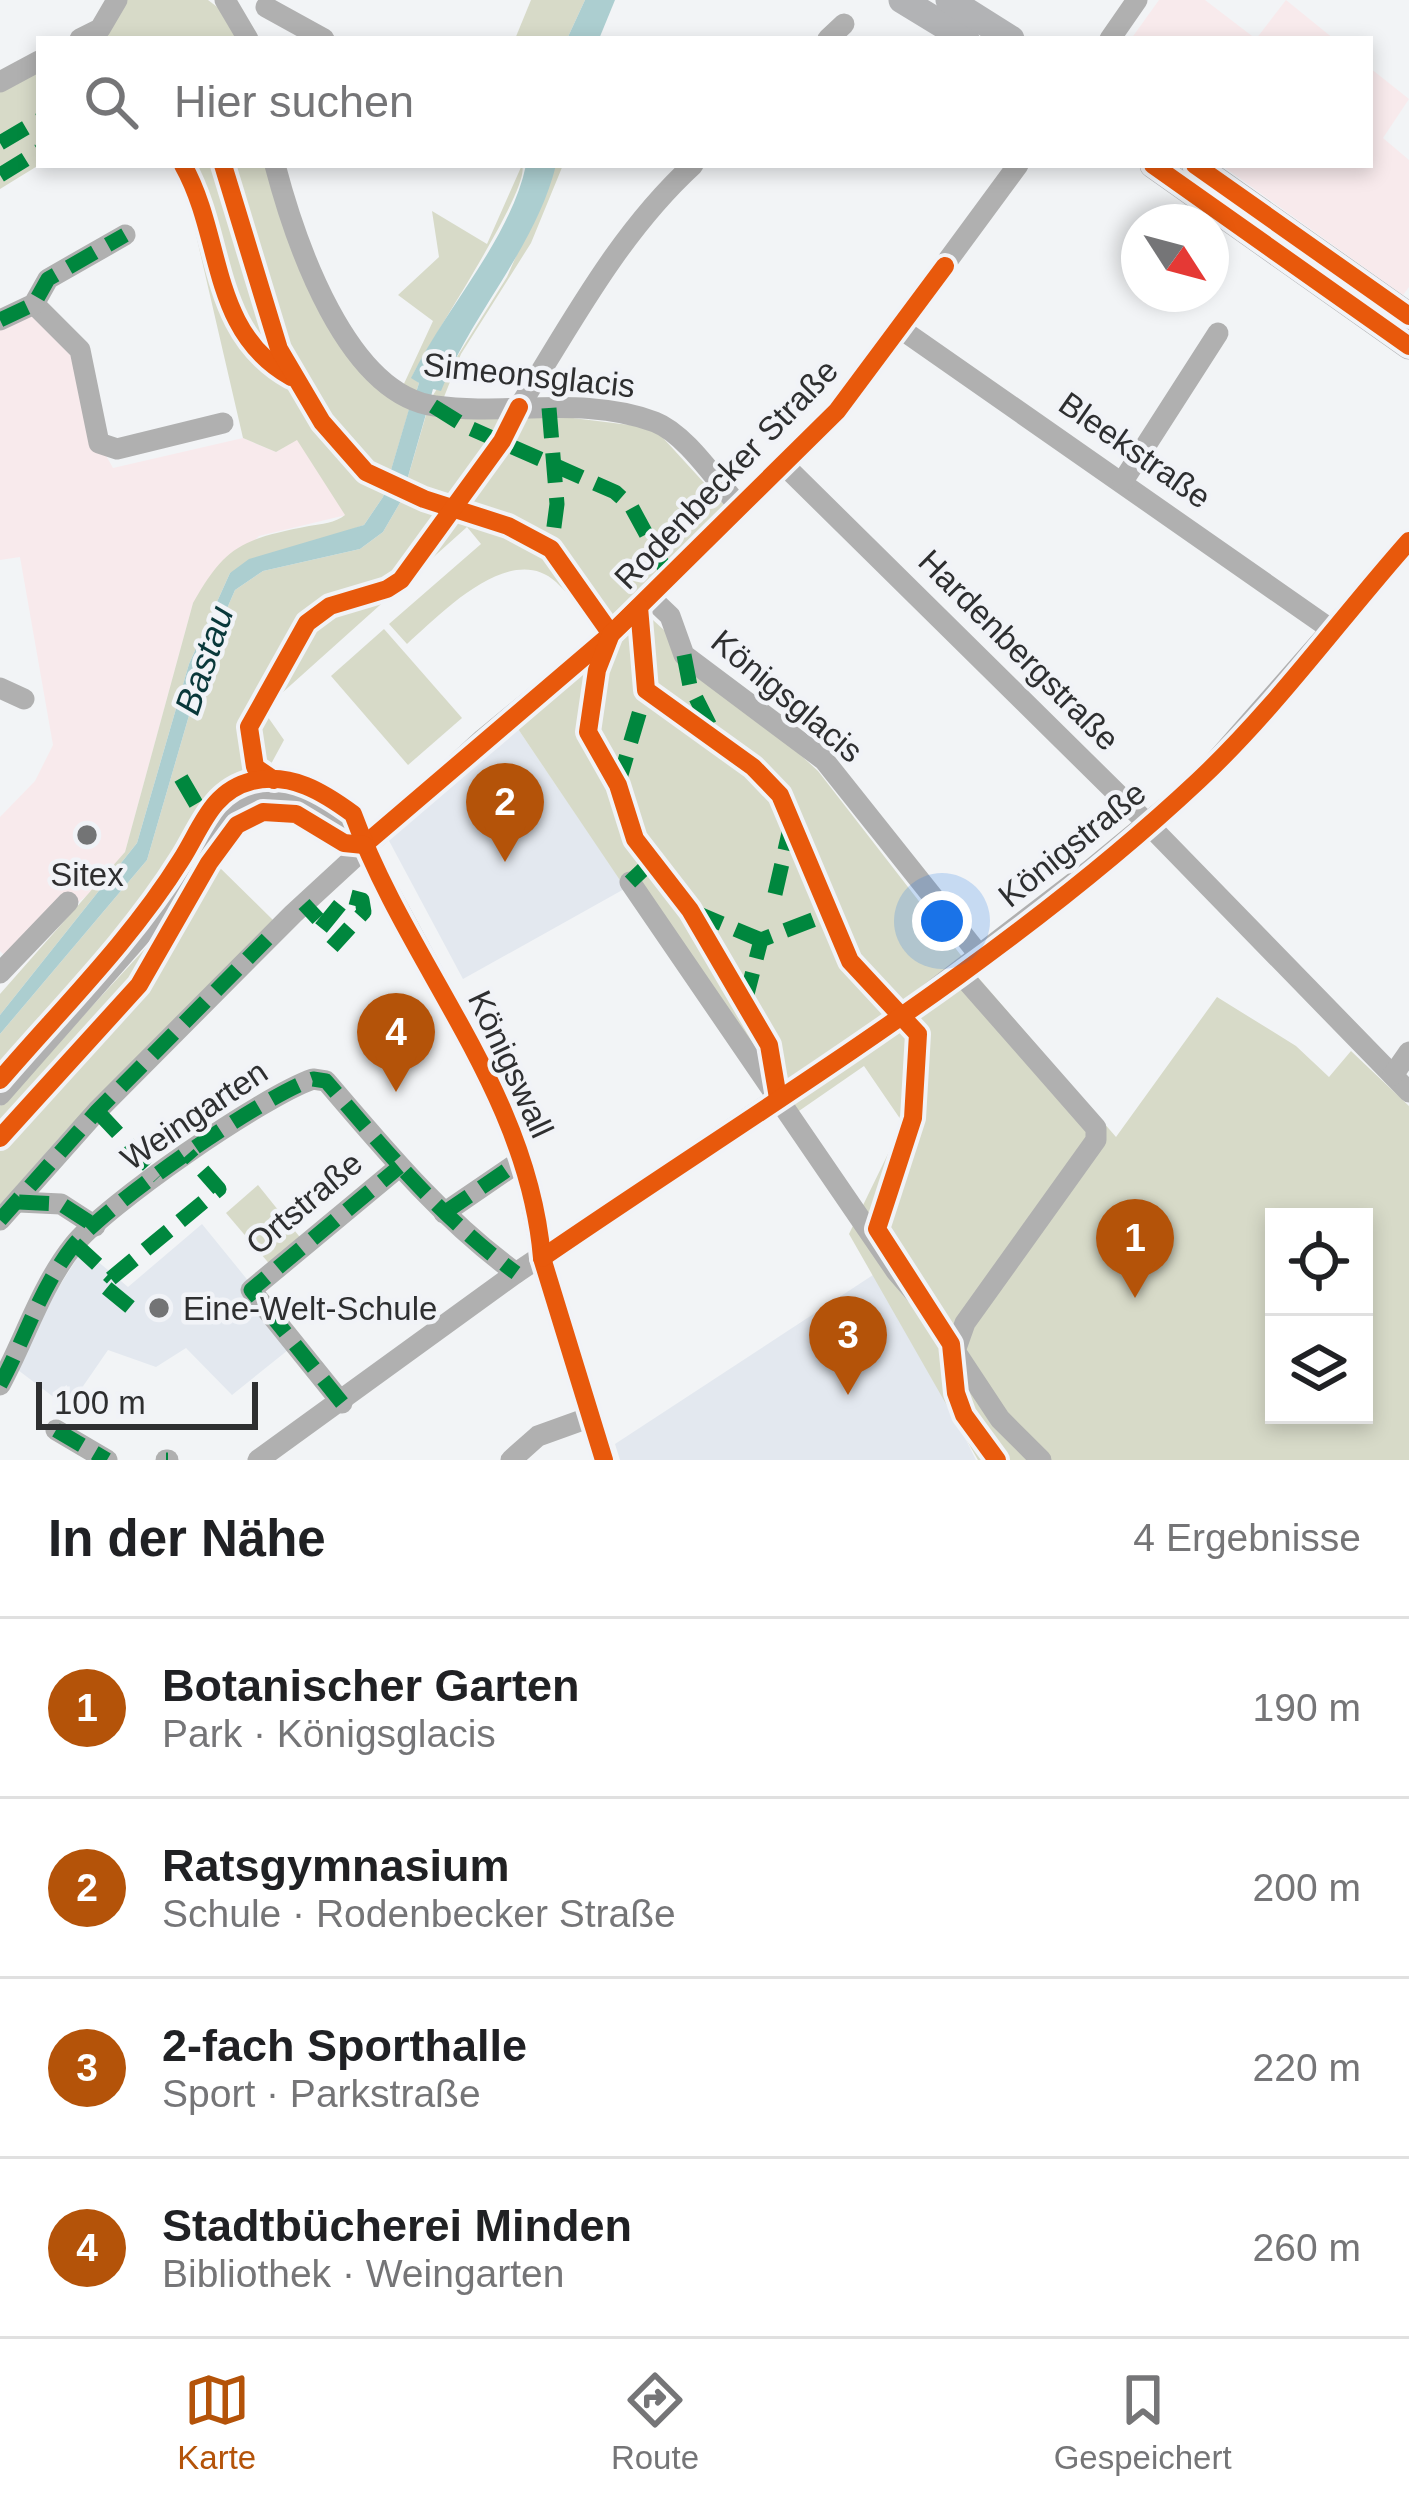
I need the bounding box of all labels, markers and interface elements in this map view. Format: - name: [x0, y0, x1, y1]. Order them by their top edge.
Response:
- search box: [36, 36, 1373, 168]
- icon: search: [78, 69, 144, 135]
- text: Hier suchen: [174, 76, 414, 127]
- north arrow: [1121, 204, 1229, 312]
- street label: Simeonsglacis: [421, 345, 637, 405]
- street label: Rodenbecker Straße: [607, 352, 845, 596]
- street label: Bleekstraße: [1052, 384, 1218, 516]
- street label: Hardenbergstraße: [911, 542, 1127, 758]
- water label: Bastau: [166, 600, 242, 720]
- street label: Königsglacis: [704, 622, 870, 770]
- pin: 2: [466, 763, 544, 862]
- street label: Königstraße: [991, 774, 1153, 914]
- marker: Sitex: [74, 822, 100, 848]
- place label: Sitex: [50, 856, 124, 893]
- your location: [912, 891, 972, 951]
- street label: Königswall: [461, 985, 561, 1143]
- pin: 4: [357, 993, 435, 1092]
- street label: Weingarten: [114, 1053, 274, 1177]
- street label: Ortstraße: [239, 1144, 369, 1262]
- pin: 1: [1096, 1199, 1174, 1298]
- map controls: [1265, 1208, 1373, 1424]
- button: locate: [1265, 1208, 1373, 1316]
- place label: Eine-Welt-Schule: [183, 1290, 437, 1327]
- marker: Eine-Welt-Schule: [146, 1295, 172, 1321]
- pin: 3: [809, 1296, 887, 1395]
- button: layers: [1265, 1316, 1373, 1424]
- scale bar: [36, 1376, 258, 1429]
- text: 100 m: [54, 1384, 146, 1421]
- text: In der Nähe: [48, 1510, 326, 1567]
- text: 4 Ergebnisse: [1133, 1516, 1361, 1559]
- text: Botanischer Garten: [162, 1660, 580, 1711]
- text: 1: [76, 1686, 98, 1729]
- text: 190 m: [1253, 1686, 1361, 1729]
- text: Park · Königsglacis: [162, 1712, 496, 1755]
- text: Ratsgymnasium: [162, 1840, 510, 1891]
- text: 2: [76, 1866, 98, 1909]
- text: 200 m: [1253, 1866, 1361, 1909]
- text: Schule · Rodenbecker Straße: [162, 1892, 676, 1935]
- text: 2-fach Sporthalle: [162, 2020, 527, 2071]
- text: 3: [76, 2046, 98, 2089]
- text: 220 m: [1253, 2046, 1361, 2089]
- text: Sport · Parkstraße: [162, 2072, 481, 2115]
- text: Stadtbücherei Minden: [162, 2200, 632, 2251]
- text: 4: [76, 2226, 98, 2269]
- text: 260 m: [1253, 2226, 1361, 2269]
- text: Bibliothek · Weingarten: [162, 2252, 565, 2295]
- tab: Karte: [177, 2367, 256, 2477]
- tab: Route: [611, 2367, 699, 2477]
- tab: Gespeichert: [1054, 2367, 1232, 2477]

